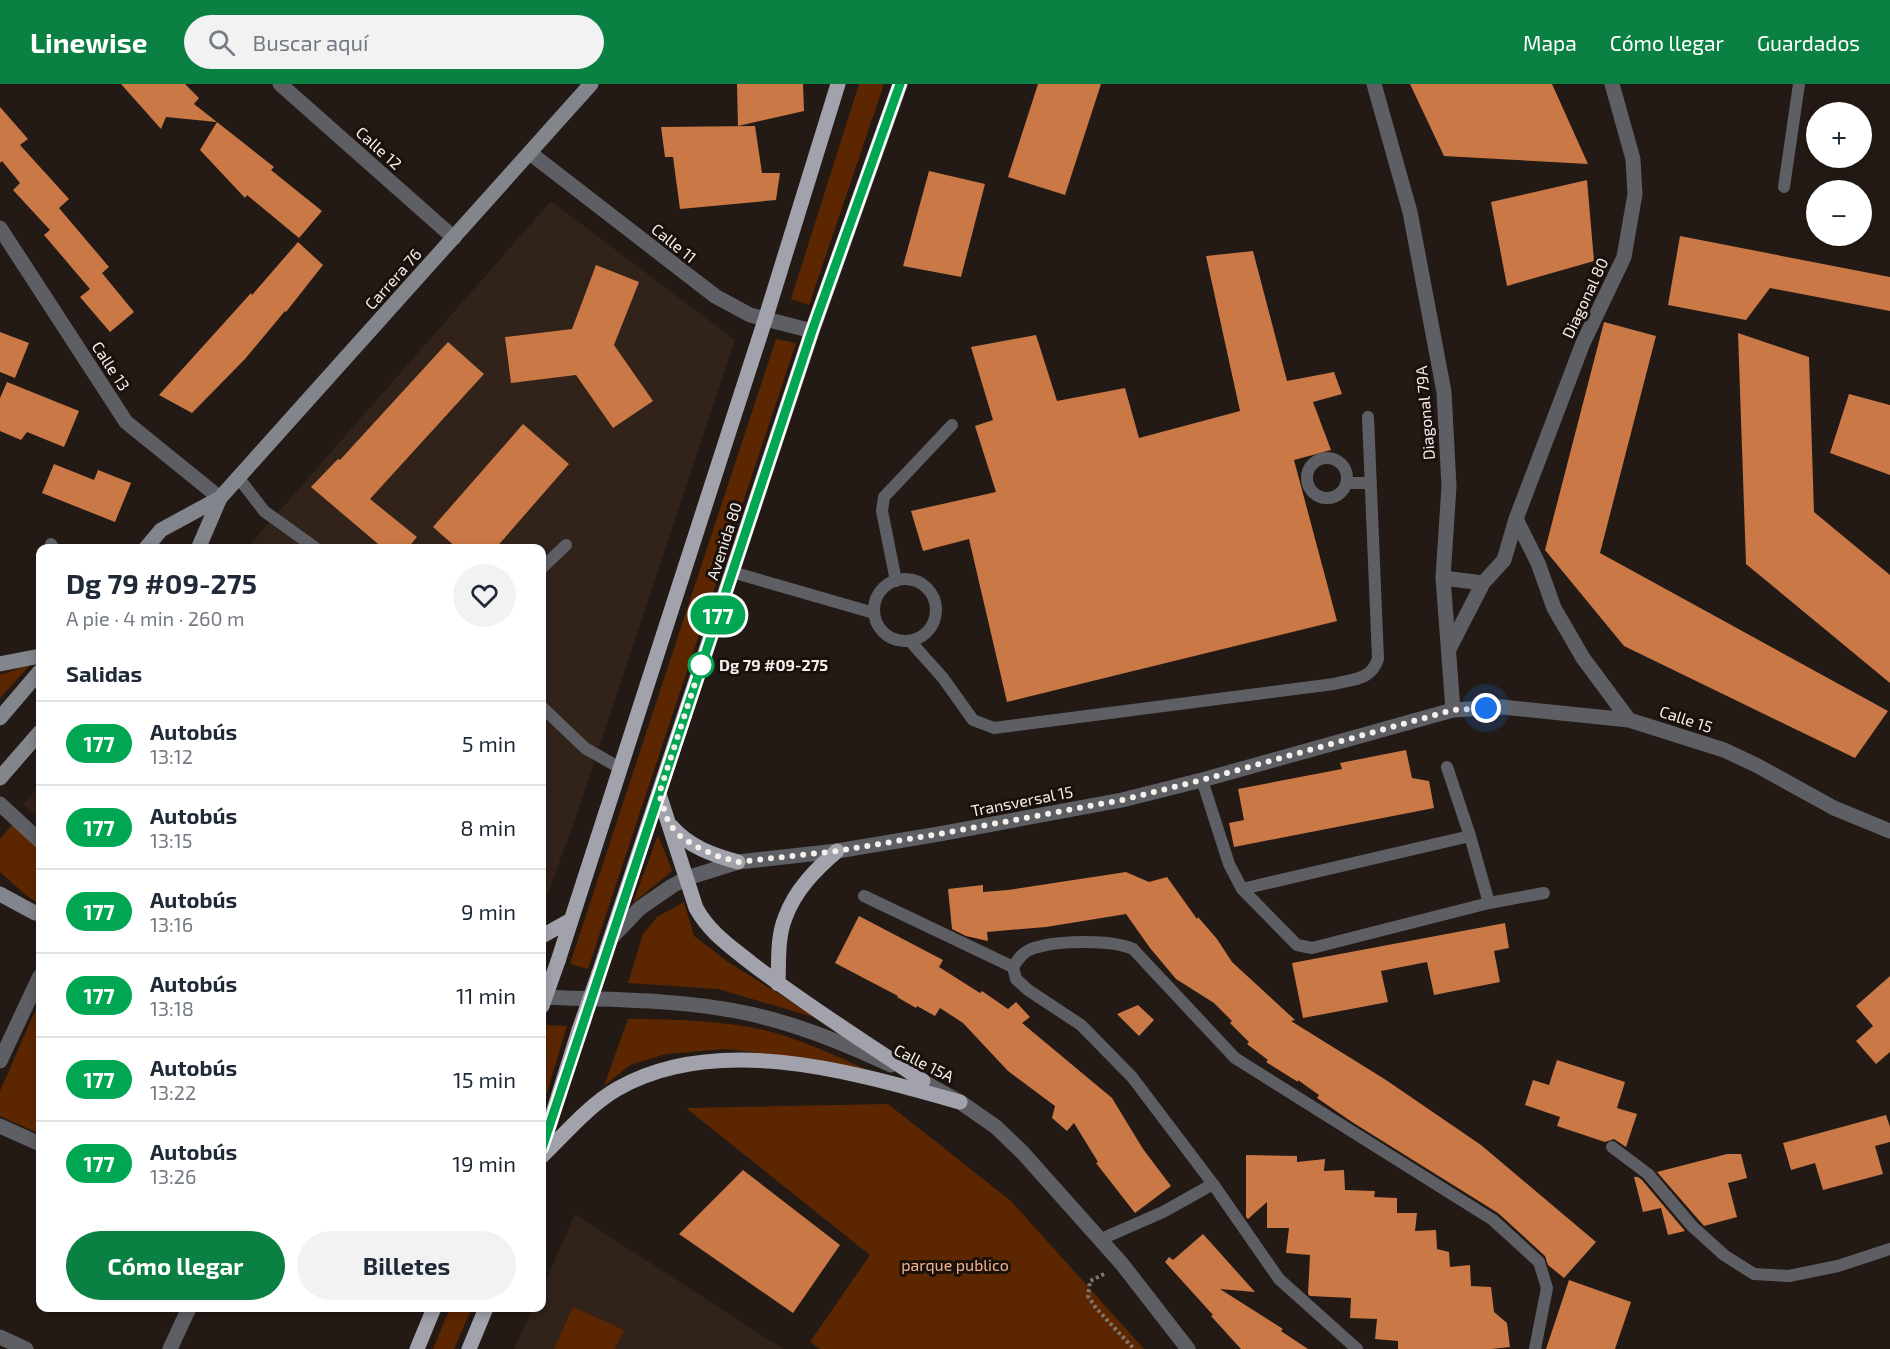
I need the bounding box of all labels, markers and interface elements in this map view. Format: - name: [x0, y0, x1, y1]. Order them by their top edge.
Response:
- search box: [184, 15, 604, 69]
- text: Linewise: [30, 25, 148, 59]
- icon: search: [205, 26, 238, 59]
- text: Buscar aquí: [253, 29, 369, 55]
- text: Mapa: [1523, 30, 1577, 55]
- text: Cómo llegar: [1610, 30, 1724, 55]
- text: Guardados: [1757, 30, 1860, 55]
- map controls: [1806, 102, 1872, 246]
- button: +: [1806, 102, 1872, 168]
- street label: Calle 12: [353, 122, 406, 173]
- button: −: [1806, 180, 1872, 246]
- street label: Calle 11: [648, 219, 701, 266]
- street label: Carrera 76: [360, 244, 425, 313]
- street label: Diagonal 80: [1558, 254, 1611, 341]
- street label: Calle 13: [89, 338, 134, 394]
- street label: Diagonal 79A: [1411, 365, 1438, 461]
- street label: Avenida 80: [702, 500, 745, 582]
- button: heart: [453, 564, 516, 627]
- text: Dg 79 #09-275: [66, 566, 257, 600]
- line badge: 177: [684, 596, 752, 634]
- text: 177: [702, 603, 734, 628]
- text: A pie · 4 min · 260 m: [66, 606, 245, 630]
- marker: Dg 79 #09-275: [688, 652, 714, 678]
- place label: Dg 79 #09-275: [719, 655, 828, 674]
- text: Salidas: [66, 660, 142, 686]
- your location: [1471, 693, 1501, 723]
- street label: Calle 15: [1657, 701, 1715, 736]
- text: Autobús: [150, 718, 237, 744]
- text: 5 min: [462, 730, 516, 756]
- text: 177: [83, 731, 115, 756]
- text: 13:12: [150, 744, 193, 768]
- street label: Transversal 15: [969, 781, 1075, 820]
- text: Autobús: [150, 802, 237, 828]
- text: 8 min: [460, 814, 516, 840]
- text: 177: [83, 815, 115, 840]
- text: 13:15: [150, 828, 192, 852]
- text: Autobús: [150, 886, 237, 912]
- text: 9 min: [461, 898, 516, 924]
- text: 177: [83, 899, 115, 924]
- text: 13:16: [150, 912, 193, 936]
- text: Autobús: [150, 970, 237, 996]
- text: 11 min: [456, 982, 516, 1008]
- text: 177: [83, 983, 115, 1008]
- text: 13:18: [150, 996, 194, 1020]
- street label: Calle 15A: [891, 1039, 957, 1086]
- text: Autobús: [150, 1054, 237, 1080]
- text: 15 min: [453, 1066, 516, 1092]
- text: 177: [83, 1067, 115, 1092]
- text: 13:22: [150, 1080, 196, 1104]
- text: Autobús: [150, 1138, 237, 1164]
- text: 19 min: [452, 1150, 516, 1176]
- text: 177: [83, 1151, 115, 1176]
- text: 13:26: [150, 1164, 196, 1188]
- button: Cómo llegar: [66, 1231, 285, 1300]
- button: Billetes: [297, 1231, 516, 1300]
- park label: parque publico: [901, 1255, 1009, 1274]

